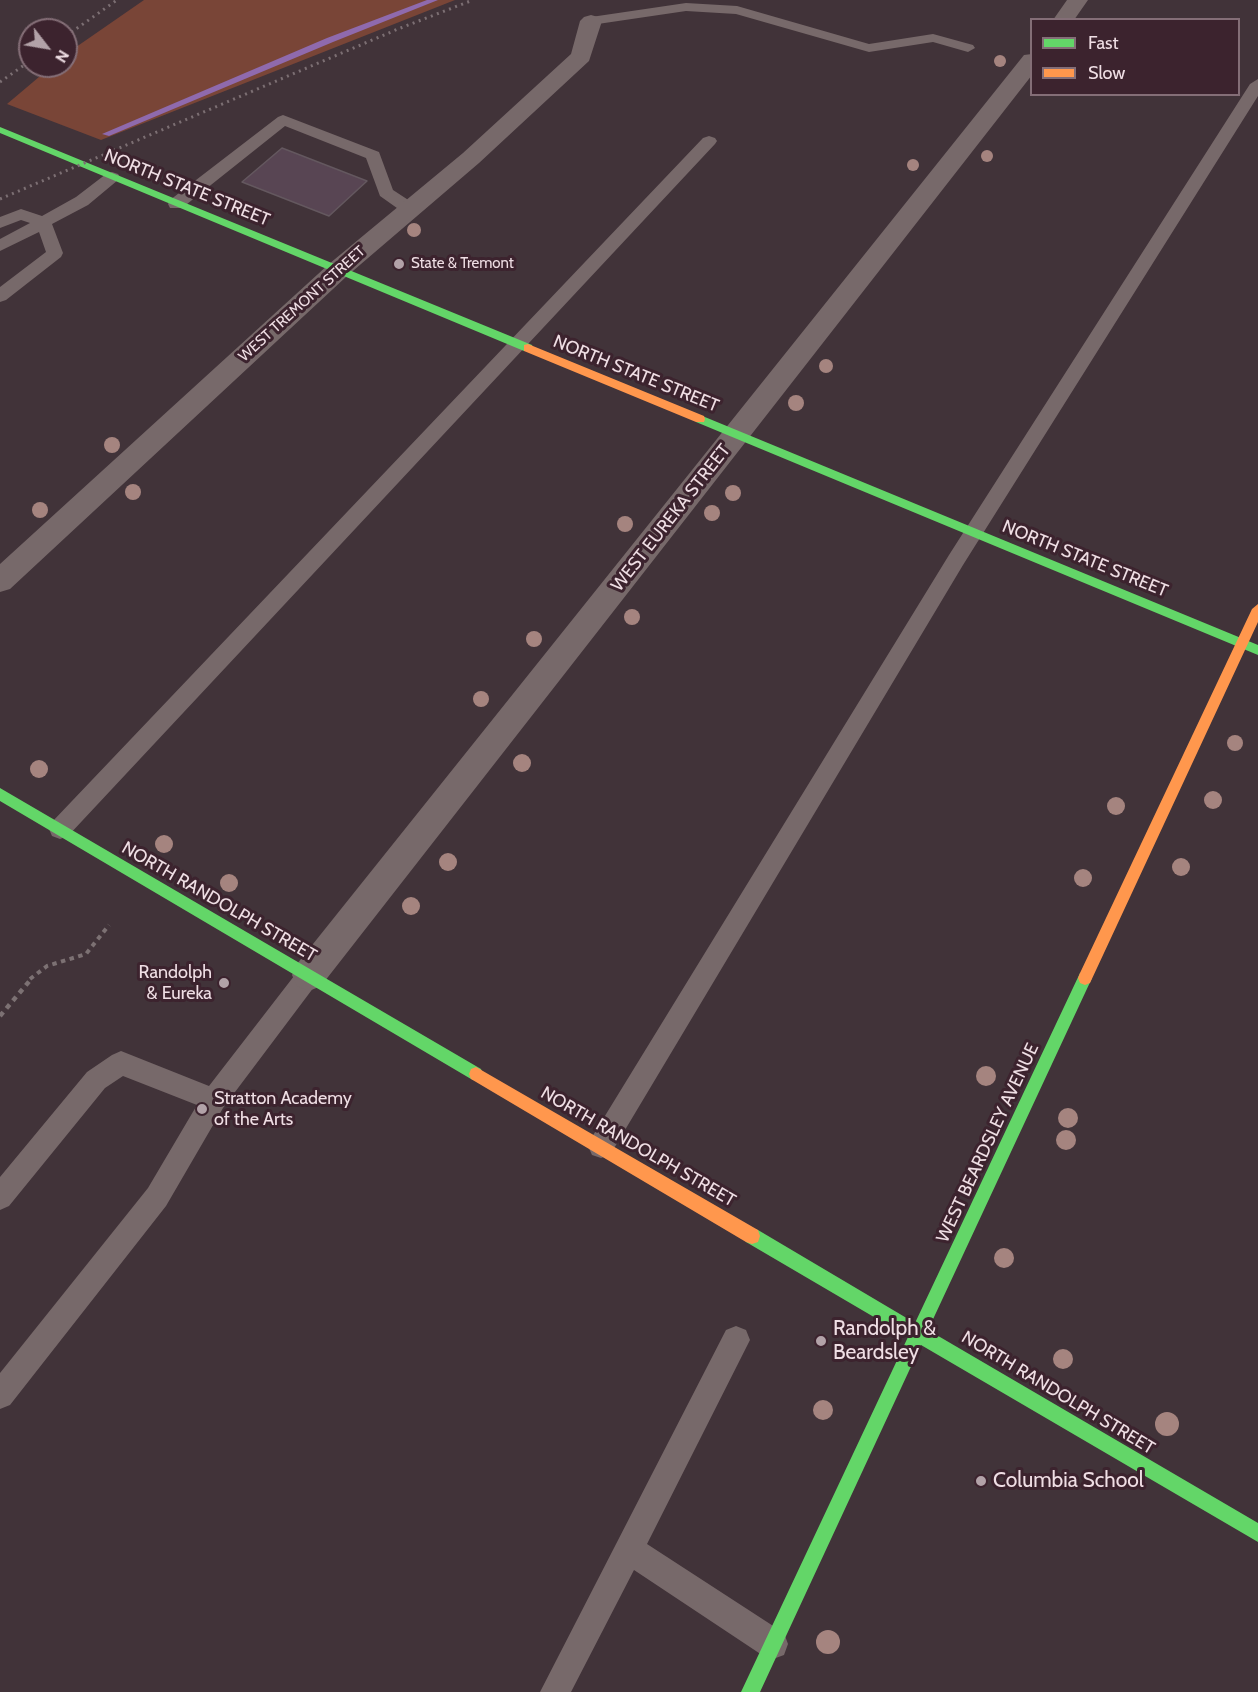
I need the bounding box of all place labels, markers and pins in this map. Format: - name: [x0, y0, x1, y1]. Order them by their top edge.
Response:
- place label: State & Tremont: [411, 255, 514, 273]
- marker: State & Tremont: [392, 257, 406, 271]
- place label: Randolph & Eureka: [139, 962, 212, 1004]
- marker: Randolph & Eureka: [217, 976, 231, 990]
- place label: Stratton Academy of the Arts: [214, 1088, 352, 1130]
- marker: Stratton Academy of the Arts: [195, 1102, 209, 1116]
- place label: Randolph & Beardsley: [833, 1316, 936, 1366]
- marker: Randolph & Beardsley: [814, 1334, 828, 1348]
- place label: Columbia School: [993, 1468, 1144, 1494]
- marker: Columbia School: [974, 1474, 988, 1488]

